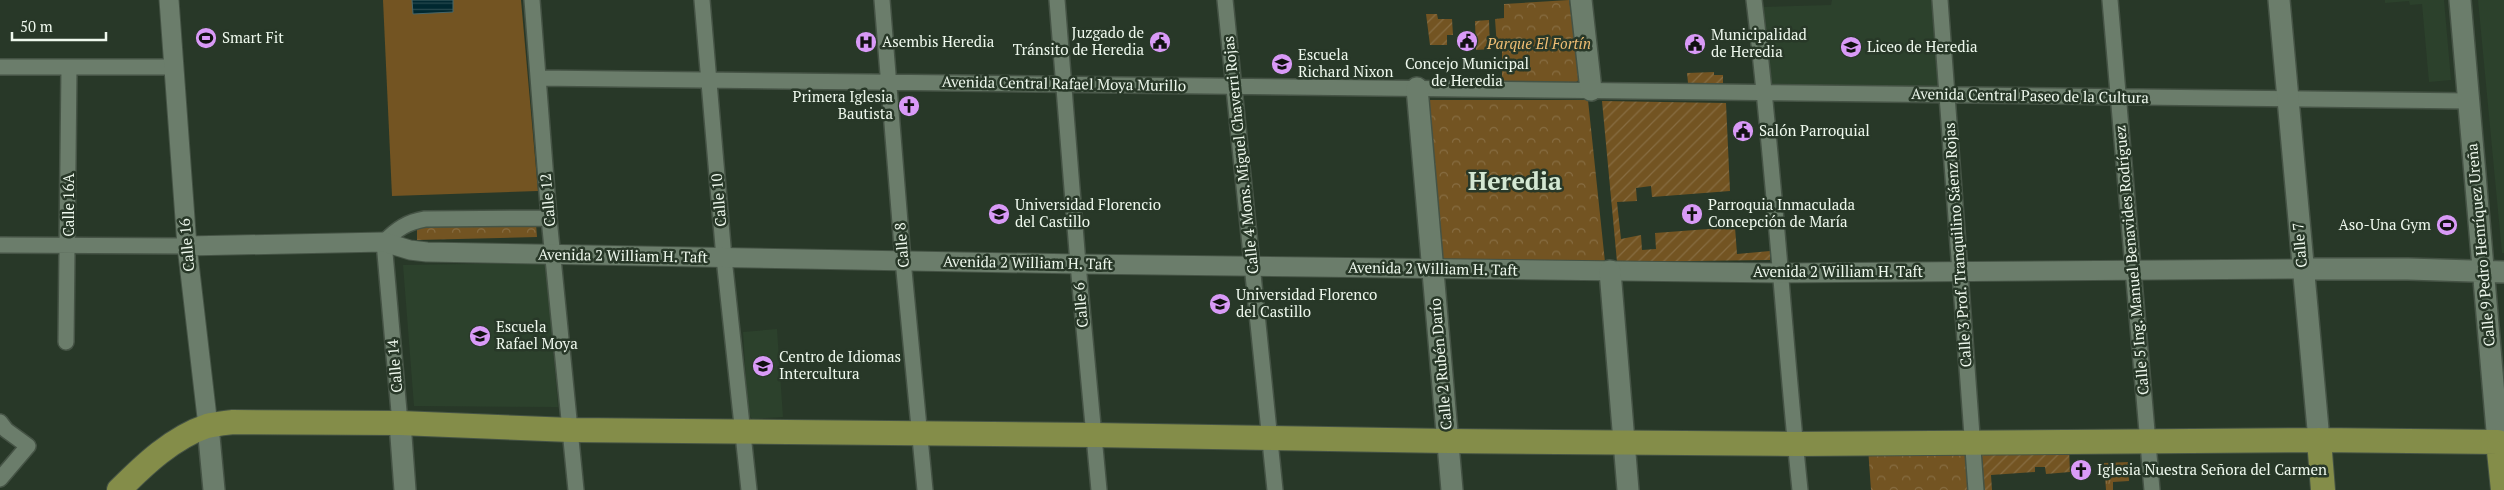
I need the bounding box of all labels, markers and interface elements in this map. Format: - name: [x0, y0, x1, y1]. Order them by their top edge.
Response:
- scale bar: [12, 10, 106, 42]
- text: 50 m: [20, 16, 53, 36]
- place label: Juzgado de Tránsito de Heredia: [1013, 22, 1144, 59]
- place label: Municipalidad de Heredia: [1711, 24, 1807, 61]
- sports icon: Smart Fit: [194, 26, 218, 50]
- place label: Smart Fit: [222, 27, 284, 47]
- public building icon: Concejo Municipal de Heredia: [1455, 29, 1479, 53]
- hospital icon: Asembis Heredia: [854, 30, 878, 54]
- public building icon: Juzgado de Tránsito de Heredia: [1148, 30, 1172, 54]
- place label: Asembis Heredia: [882, 31, 995, 51]
- public building icon: Municipalidad de Heredia: [1683, 32, 1707, 56]
- park label: Parque El Fortín: [1486, 33, 1591, 53]
- street label: Calle 4 Mons. Miguel Chaverri Rojas: [1218, 35, 1262, 275]
- school or university icon: Liceo de Heredia: [1839, 35, 1863, 59]
- place label: Liceo de Heredia: [1867, 36, 1978, 56]
- place label: Escuela Richard Nixon: [1298, 44, 1394, 81]
- school or university icon: Escuela Richard Nixon: [1270, 52, 1294, 76]
- place label: Concejo Municipal de Heredia: [1405, 53, 1529, 90]
- street label: Avenida Central Rafael Moya Murillo: [942, 71, 1186, 95]
- street label: Avenida Central Paseo de la Cultura: [1911, 83, 2150, 107]
- place label: Primera Iglesia Bautista: [793, 86, 893, 123]
- church icon: Primera Iglesia Bautista: [897, 94, 921, 118]
- public building icon: Salón Parroquial: [1731, 119, 1755, 143]
- place label: Salón Parroquial: [1759, 120, 1870, 140]
- street label: Calle 3 Prof. Tranquilino Sáenz Rojas: [1938, 122, 1976, 368]
- street label: Calle 5 Ing. Manuel Benavides Rodríguez: [2109, 124, 2153, 396]
- street label: Calle 9 Pedro Henríquez Ureña: [2461, 142, 2499, 348]
- district label: Heredia: [1468, 164, 1562, 197]
- street label: Calle 16A: [58, 172, 78, 237]
- street label: Calle 12: [535, 173, 559, 228]
- street label: Calle 10: [706, 173, 730, 228]
- place label: Universidad Florencio del Castillo: [1015, 194, 1161, 231]
- place label: Parroquia Inmaculada Concepción de María: [1708, 194, 1856, 231]
- school or university icon: Universidad Florencio del Castillo: [987, 202, 1011, 226]
- church icon: Parroquia Inmaculada Concepción de María: [1680, 202, 1704, 226]
- sports icon: Aso-Una Gym: [2435, 213, 2459, 237]
- place label: Aso-Una Gym: [2339, 214, 2431, 234]
- street label: Calle 16: [174, 218, 198, 273]
- street label: Calle 8: [889, 222, 913, 269]
- street label: Calle 7: [2287, 222, 2311, 269]
- street label: Avenida 2 William H. Taft: [538, 244, 709, 266]
- street label: Avenida 2 William H. Taft: [943, 251, 1114, 273]
- street label: Avenida 2 William H. Taft: [1348, 257, 1519, 279]
- street label: Avenida 2 William H. Taft: [1753, 261, 1923, 281]
- street label: Calle 6: [1068, 282, 1092, 329]
- place label: Universidad Florenco del Castillo: [1236, 284, 1377, 321]
- school or university icon: Universidad Florenco del Castillo: [1208, 292, 1232, 316]
- street label: Calle 2 Rubén Darío: [1424, 297, 1456, 431]
- place label: Escuela Rafael Moya: [496, 316, 578, 353]
- school or university icon: Escuela Rafael Moya: [468, 324, 492, 348]
- street label: Calle 14: [382, 339, 406, 394]
- place label: Centro de Idiomas Intercultura: [779, 346, 901, 383]
- school or university icon: Centro de Idiomas Intercultura: [751, 354, 775, 378]
- church icon: Iglesia Nuestra Señora del Carmen: [2069, 458, 2093, 482]
- place label: Iglesia Nuestra Señora del Carmen: [2097, 459, 2327, 479]

